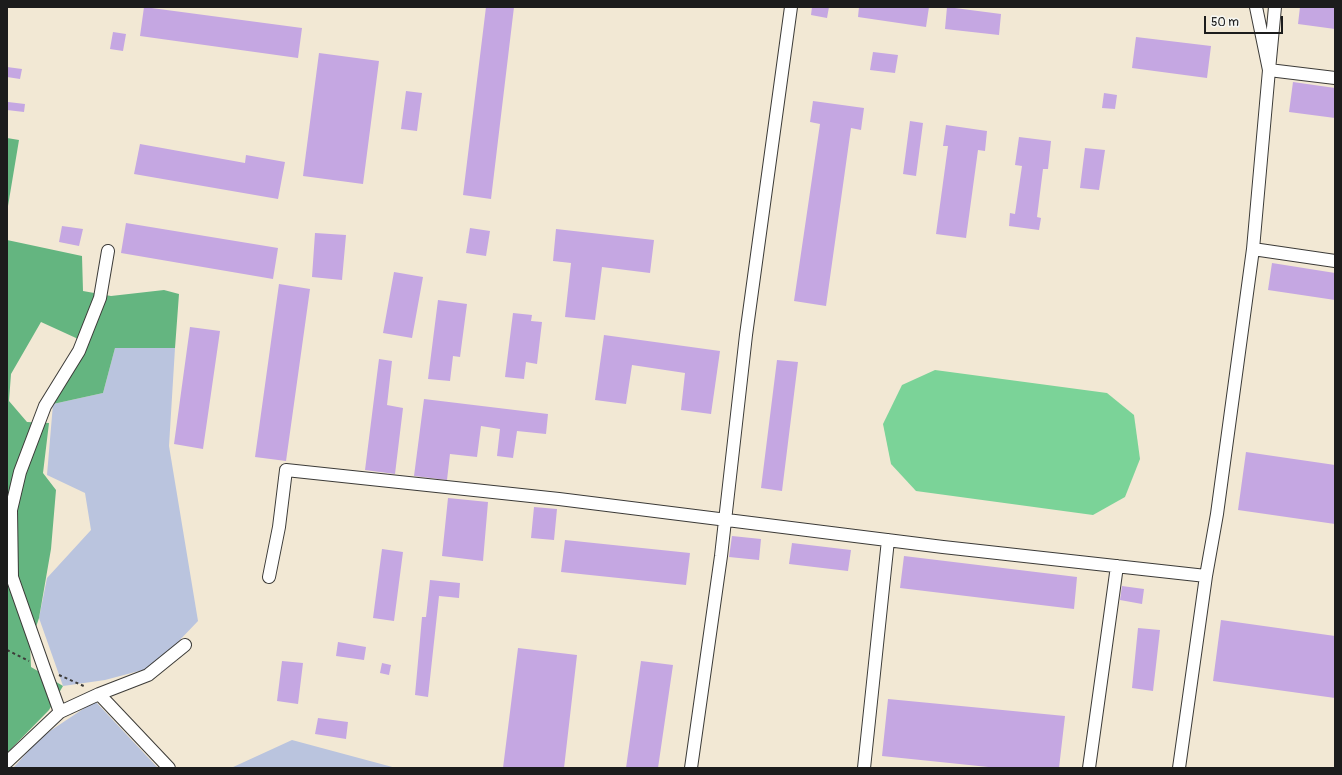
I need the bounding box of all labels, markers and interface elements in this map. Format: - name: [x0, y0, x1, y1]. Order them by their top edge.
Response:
- scale bar: [1206, 8, 1285, 34]
- text: 50 m: [1211, 15, 1239, 30]

